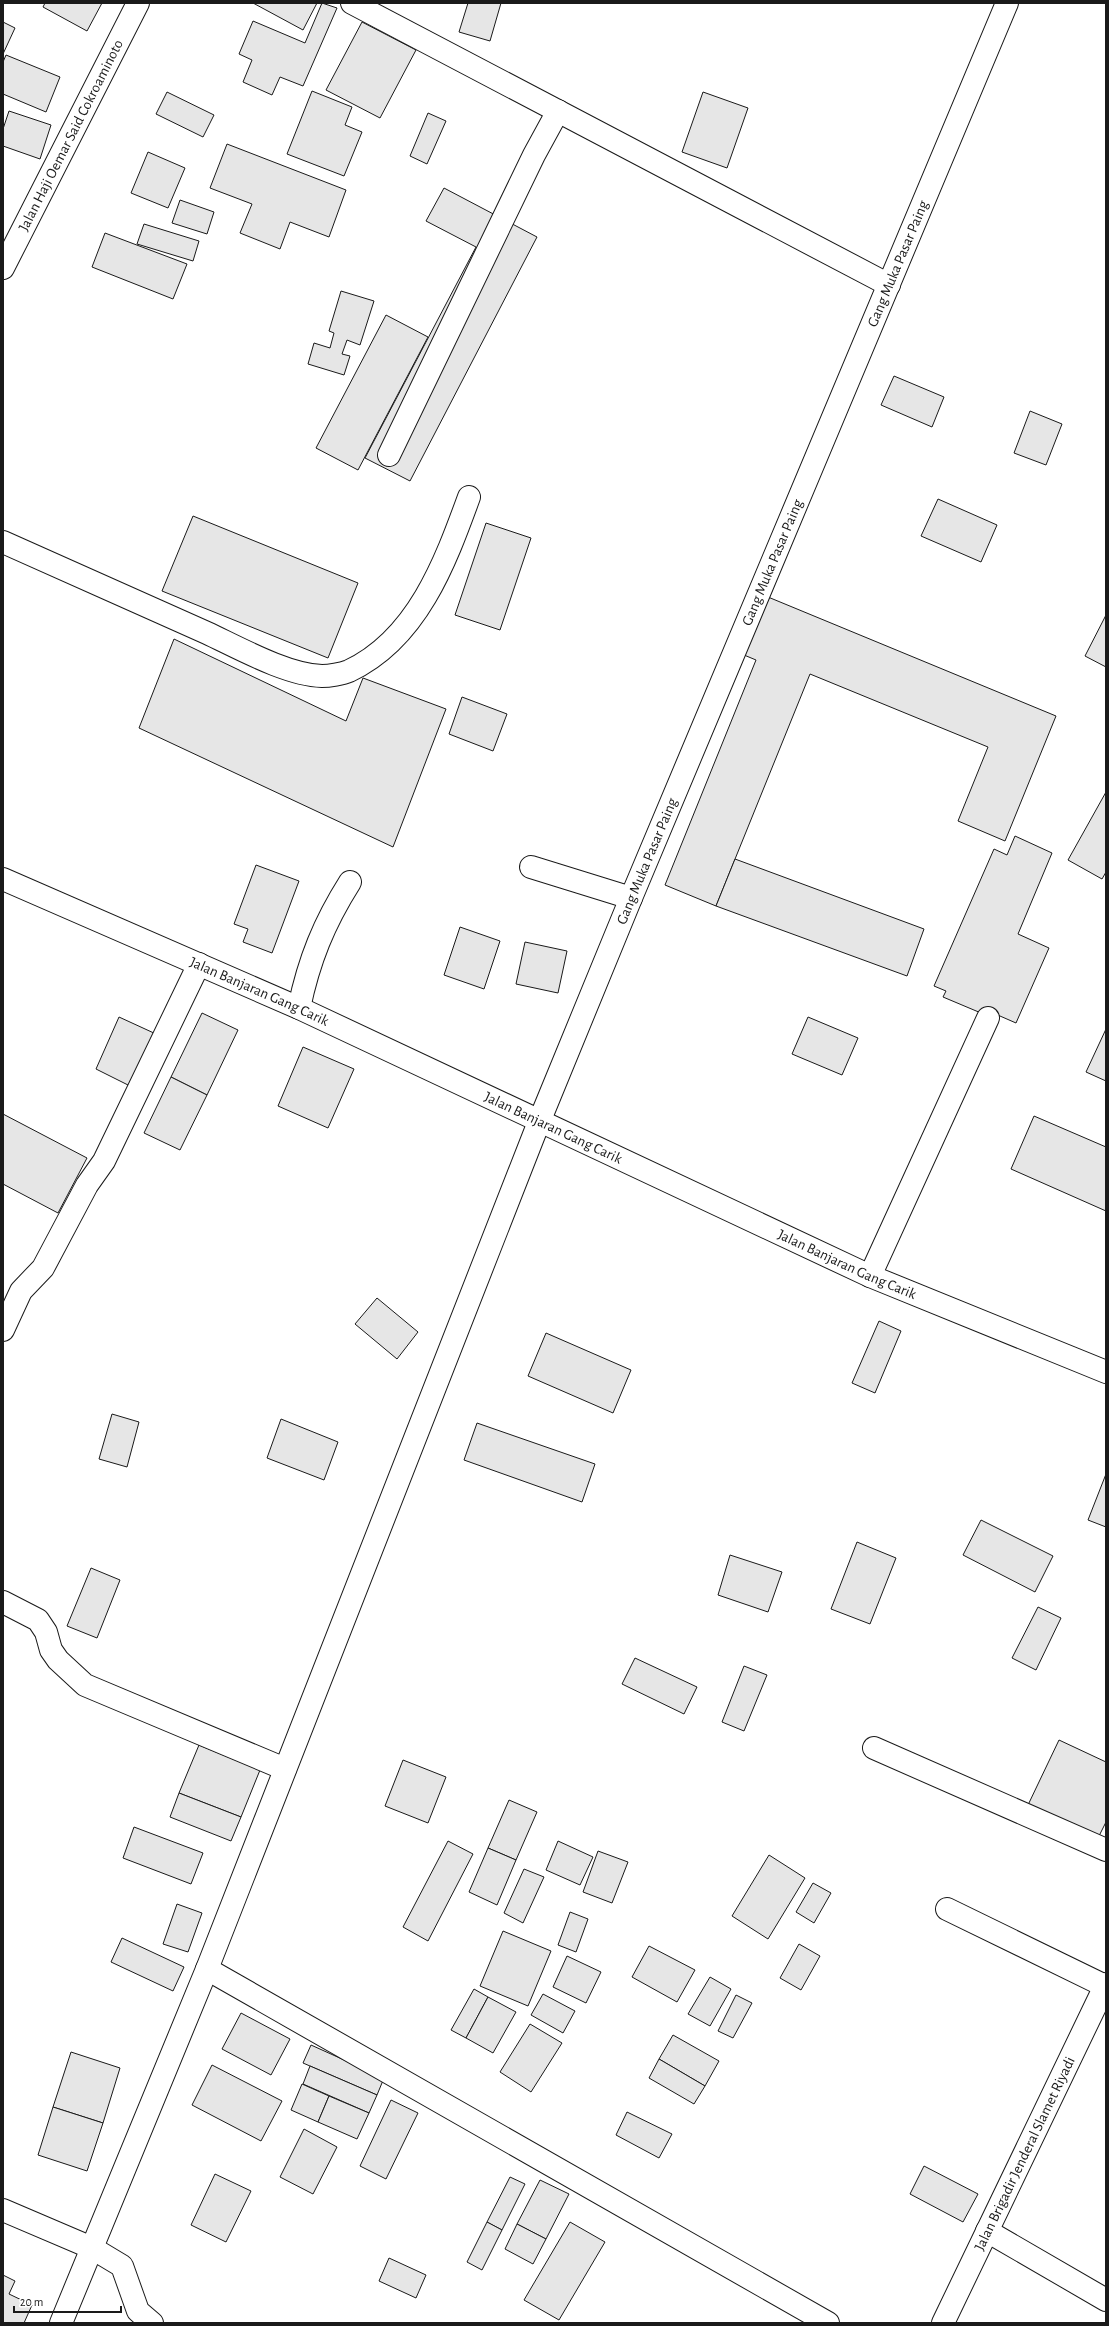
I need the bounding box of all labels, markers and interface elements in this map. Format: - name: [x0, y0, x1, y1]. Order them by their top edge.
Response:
- street label: Jalan Haji Oemar Said Cokroaminoto: [16, 37, 126, 234]
- street label: Gang Muka Pasar Paing: [865, 198, 931, 329]
- street label: Gang Muka Pasar Paing: [739, 496, 806, 628]
- street label: Gang Muka Pasar Paing: [614, 795, 680, 927]
- street label: Jalan Banjaran Gang Carik: [188, 954, 331, 1029]
- street label: Jalan Banjaran Gang Carik: [482, 1089, 625, 1167]
- street label: Jalan Banjaran Gang Carik: [775, 1227, 919, 1302]
- street label: Jalan Brigadir Jenderal Slamet Riyadi: [972, 2055, 1078, 2253]
- scale bar: [14, 2288, 121, 2314]
- text: 20 m: [20, 2296, 43, 2308]

